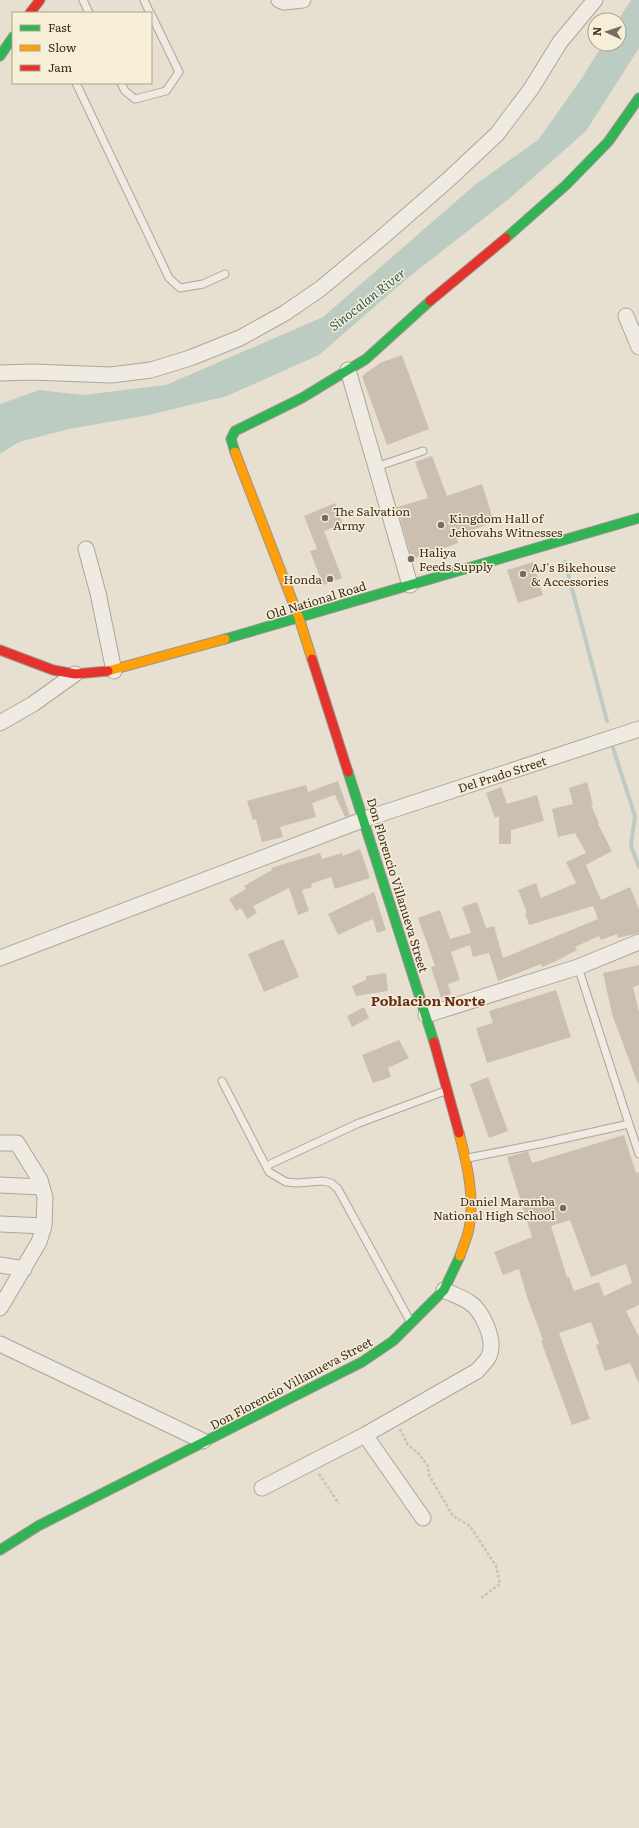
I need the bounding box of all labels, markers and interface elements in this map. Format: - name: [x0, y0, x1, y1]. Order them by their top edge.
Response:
- legend: [12, 12, 152, 84]
- north arrow: [587, 12, 627, 52]
- text: Fast: [48, 18, 72, 36]
- text: N: [588, 26, 604, 36]
- text: Slow: [48, 38, 77, 56]
- text: Jam: [48, 58, 73, 76]
- water label: Sinocalan River: [325, 263, 409, 335]
- place label: The Salvation Army: [333, 502, 410, 534]
- place label: Kingdom Hall of Jehovahs Witnesses: [449, 509, 563, 541]
- marker: The Salvation Army: [320, 513, 330, 523]
- marker: Kingdom Hall of Jehovahs Witnesses: [436, 520, 446, 530]
- place label: Haliya Feeds Supply: [419, 543, 493, 575]
- marker: Haliya Feeds Supply: [406, 554, 416, 564]
- place label: AJ's Bikehouse & Accessories: [531, 558, 616, 590]
- marker: AJ's Bikehouse & Accessories: [518, 569, 528, 579]
- place label: Honda: [283, 570, 323, 588]
- marker: Honda: [325, 574, 335, 584]
- street label: Old National Road: [264, 576, 369, 624]
- street label: Del Prado Street: [455, 751, 549, 797]
- street label: Don Florencio Villanueva Street: [363, 795, 433, 975]
- district label: Poblacion Norte: [371, 990, 485, 1010]
- place label: Daniel Maramba National High School: [433, 1192, 556, 1224]
- marker: Daniel Maramba National High School: [558, 1203, 568, 1213]
- street label: Don Florencio Villanueva Street: [206, 1332, 376, 1434]

